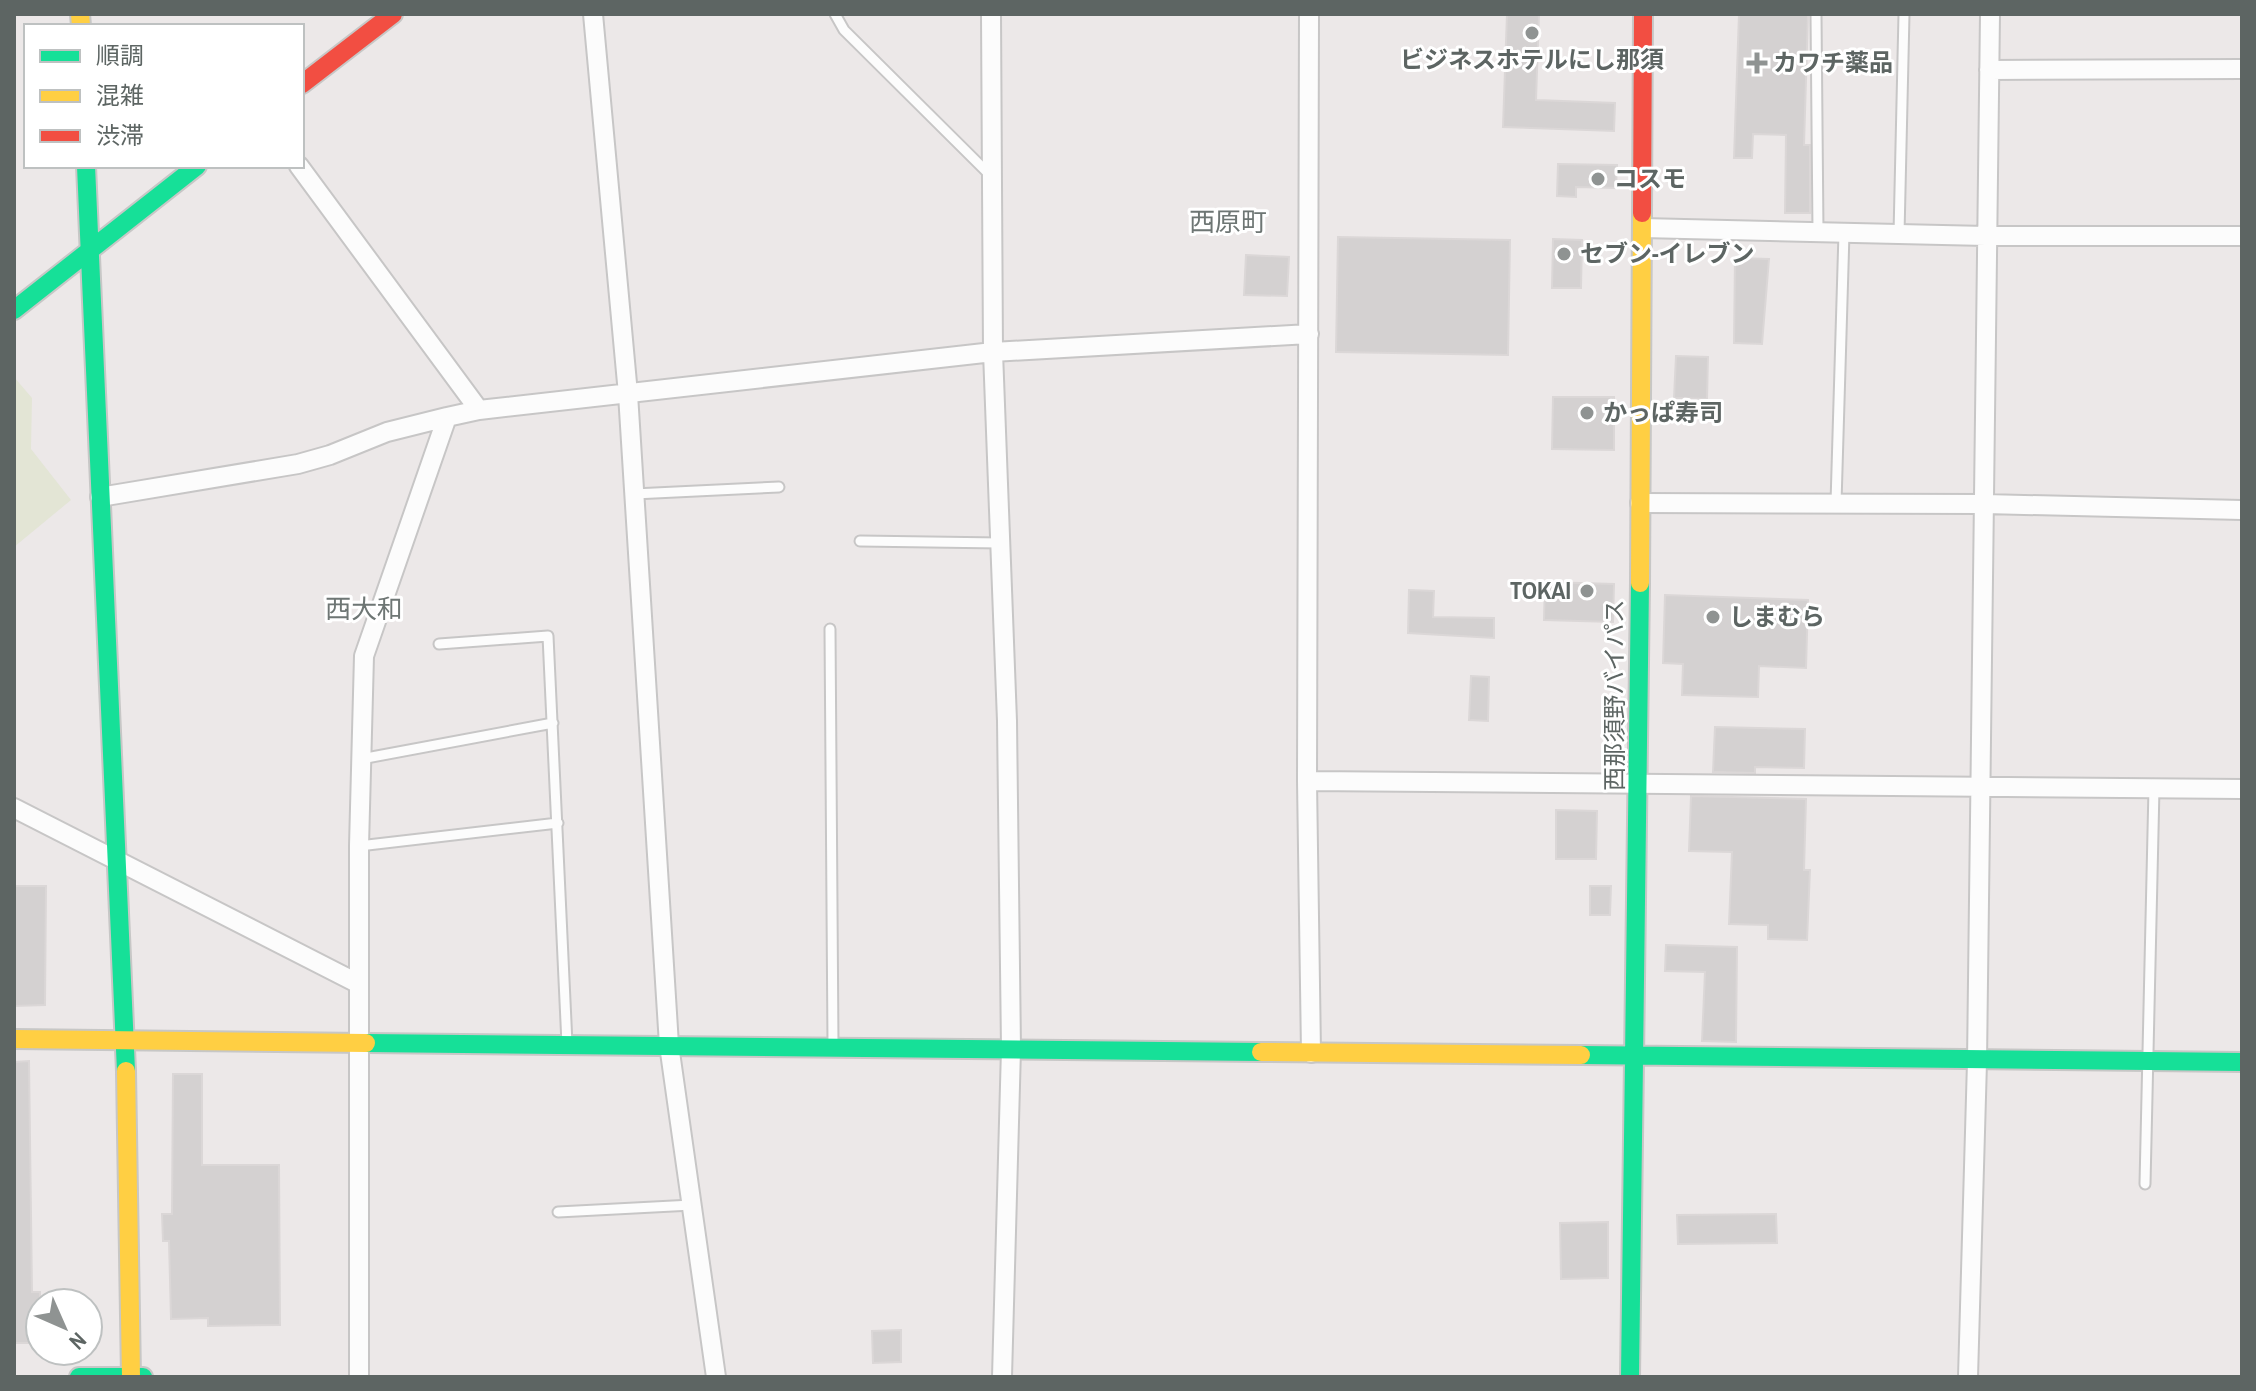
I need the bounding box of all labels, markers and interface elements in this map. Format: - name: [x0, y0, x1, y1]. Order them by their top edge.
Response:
- legend: [24, 24, 304, 168]
- marker: ビジネスホテルにし那須: [1523, 24, 1541, 42]
- text: 順調: [96, 39, 144, 71]
- place label: ビジネスホテルにし那須: [1400, 43, 1664, 75]
- place label: カワチ薬品: [1773, 46, 1893, 78]
- marker: カワチ薬品: [1748, 54, 1766, 72]
- text: 混雑: [96, 79, 144, 111]
- text: 渋滞: [96, 119, 144, 151]
- place label: コスモ: [1614, 162, 1686, 194]
- marker: コスモ: [1589, 170, 1607, 188]
- district label: 西原町: [1189, 204, 1267, 239]
- place label: セブン-イレブン: [1580, 237, 1755, 269]
- marker: セブン-イレブン: [1555, 245, 1573, 263]
- place label: かっぱ寿司: [1603, 396, 1723, 428]
- marker: かっぱ寿司: [1578, 404, 1596, 422]
- place label: TOKAI: [1510, 574, 1571, 606]
- marker: TOKAI: [1578, 582, 1596, 600]
- district label: 西大和: [325, 591, 403, 626]
- street label: 西那須野バイパス: [1598, 599, 1630, 791]
- place label: しまむら: [1729, 600, 1825, 632]
- marker: しまむら: [1704, 608, 1722, 626]
- north arrow: [24, 1287, 104, 1367]
- text: N: [63, 1326, 93, 1356]

